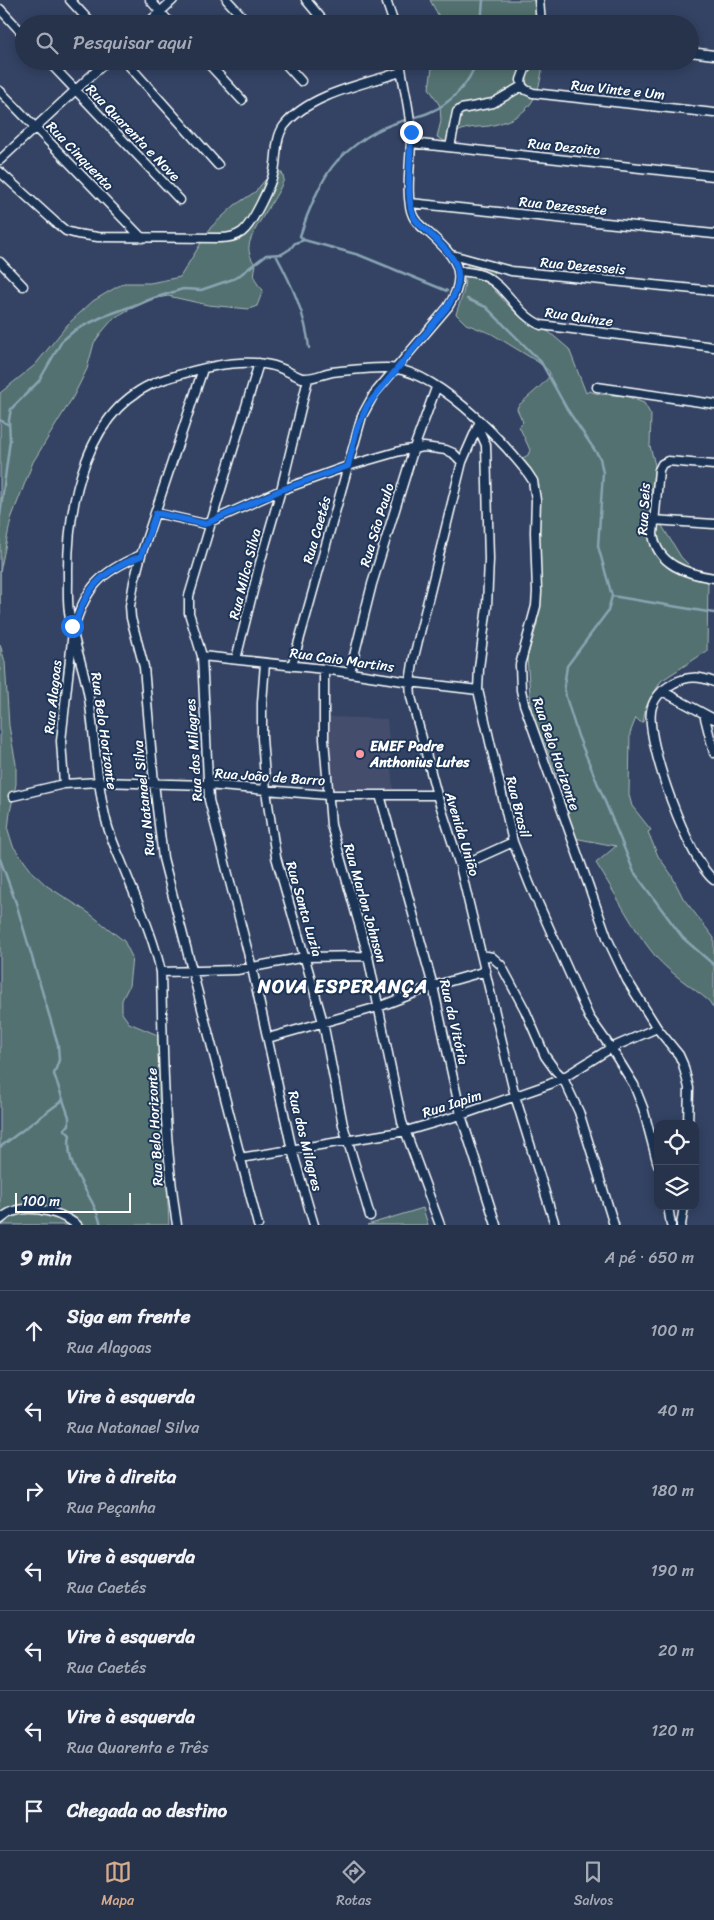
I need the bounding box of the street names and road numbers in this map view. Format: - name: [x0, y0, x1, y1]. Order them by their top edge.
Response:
- street label: Rua Vinte e Um: [570, 73, 666, 107]
- street label: Rua Quarenta e Nove: [80, 78, 187, 188]
- street label: Rua Cinquenta: [40, 115, 120, 197]
- street label: Rua Dezoito: [527, 131, 601, 163]
- street label: Rua Dezessete: [518, 189, 608, 223]
- street label: Rua Dezesseis: [539, 250, 627, 282]
- street label: Rua Quinze: [543, 300, 615, 334]
- street label: Rua São Paulo: [352, 480, 402, 570]
- street label: Rua Seis: [630, 482, 658, 536]
- street label: Rua Caetés: [295, 493, 339, 567]
- street label: Rua Milca Silva: [222, 526, 268, 622]
- street label: Rua Caio Martins: [288, 640, 396, 680]
- street label: Rua Alagoas: [37, 659, 69, 735]
- street label: Rua Belo Horizonte: [83, 671, 125, 791]
- street label: Rua Belo Horizonte: [525, 694, 587, 814]
- street label: Rua dos Milagres: [178, 698, 210, 802]
- street label: Rua Natanael Silva: [125, 738, 162, 857]
- street label: Rua João de Barro: [214, 761, 326, 793]
- street label: Rua Brasil: [498, 774, 538, 841]
- street label: Avenida União: [437, 788, 487, 879]
- street label: Rua Marlon Johnson: [336, 841, 394, 966]
- street label: Rua Santa Luzia: [278, 858, 330, 960]
- street label: Rua da Vitória: [432, 977, 476, 1067]
- street label: Rua Belo Horizonte: [139, 1067, 171, 1187]
- street label: Rua Iapim: [419, 1083, 485, 1125]
- street label: Rua dos Milagres: [280, 1088, 330, 1194]

